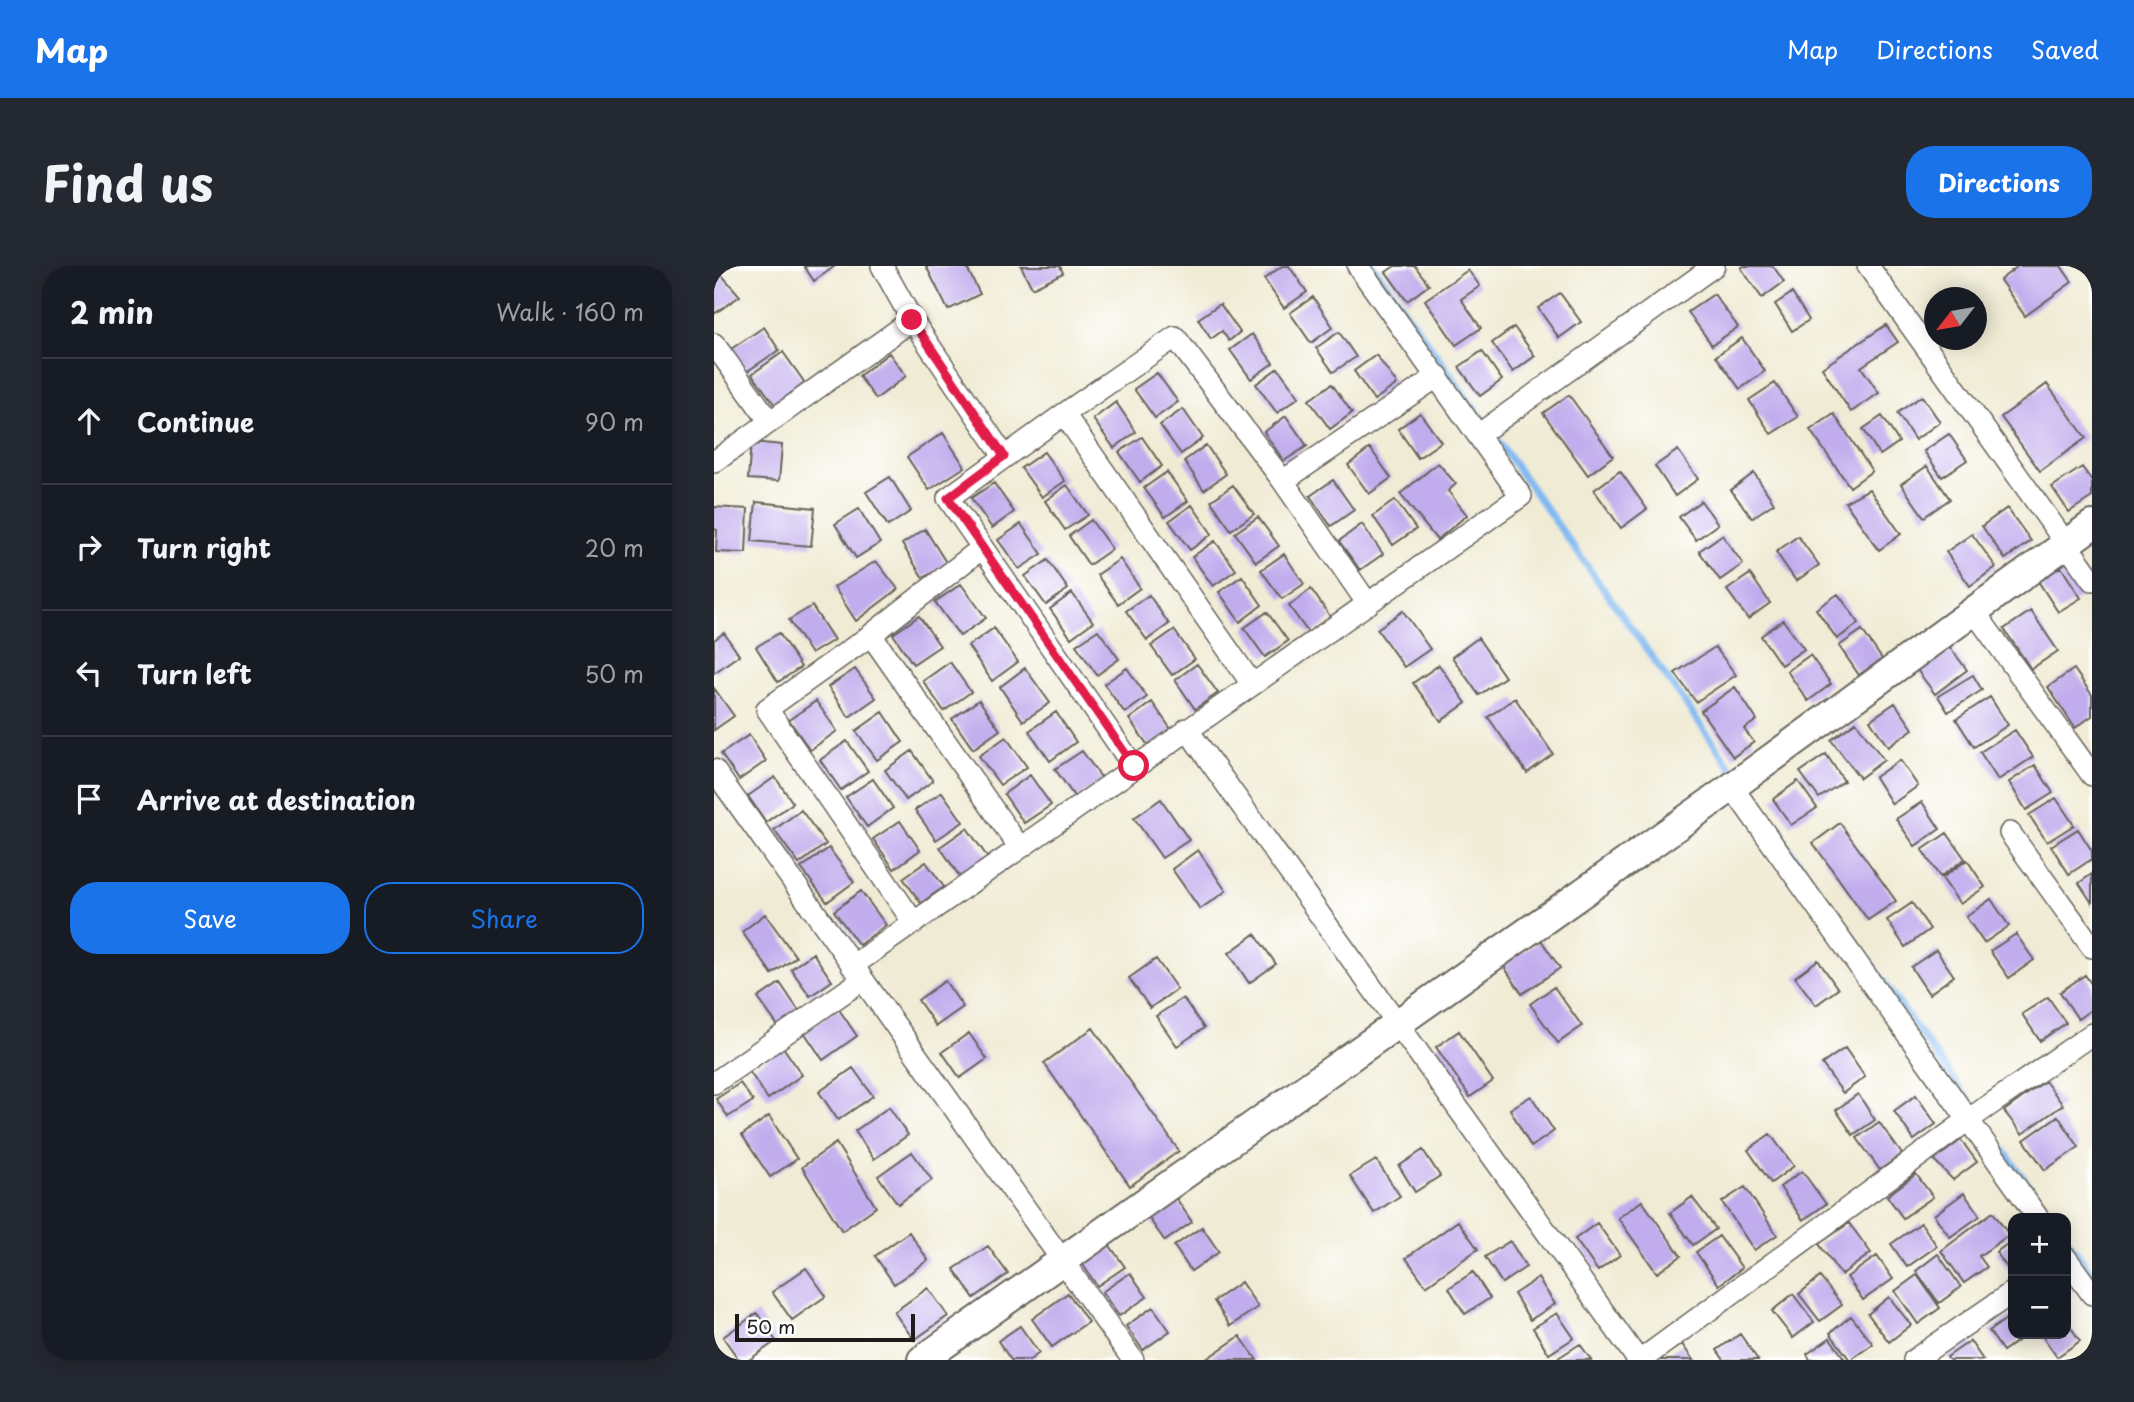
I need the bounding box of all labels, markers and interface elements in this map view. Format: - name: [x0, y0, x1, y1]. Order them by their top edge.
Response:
- text: Map: [35, 24, 108, 74]
- text: Map: [1787, 31, 1838, 67]
- text: Directions: [1876, 31, 1993, 67]
- text: Saved: [2031, 31, 2099, 67]
- text: Find us: [42, 145, 213, 219]
- button: Directions: [1906, 146, 2092, 218]
- north arrow: [1924, 287, 1987, 350]
- text: 2 min: [70, 289, 154, 334]
- text: Walk · 160 m: [496, 294, 644, 329]
- route end: [896, 304, 927, 335]
- icon: ahead: [70, 402, 108, 440]
- text: Continue: [137, 402, 254, 441]
- text: 90 m: [585, 404, 644, 439]
- icon: right: [70, 528, 108, 566]
- text: Turn right: [137, 528, 271, 567]
- text: 20 m: [585, 530, 644, 565]
- icon: left: [70, 654, 108, 692]
- text: Turn left: [137, 654, 252, 693]
- text: 50 m: [584, 656, 644, 691]
- route start: [1118, 750, 1149, 781]
- icon: arrive: [70, 780, 108, 818]
- text: Arrive at destination: [137, 780, 416, 819]
- button: Save: [70, 882, 350, 954]
- button: Share: [364, 882, 644, 954]
- map controls: [2008, 1213, 2071, 1339]
- button: +: [2008, 1213, 2071, 1276]
- button: −: [2008, 1276, 2071, 1339]
- scale bar: [735, 1311, 915, 1343]
- text: 50 m: [746, 1312, 795, 1340]

